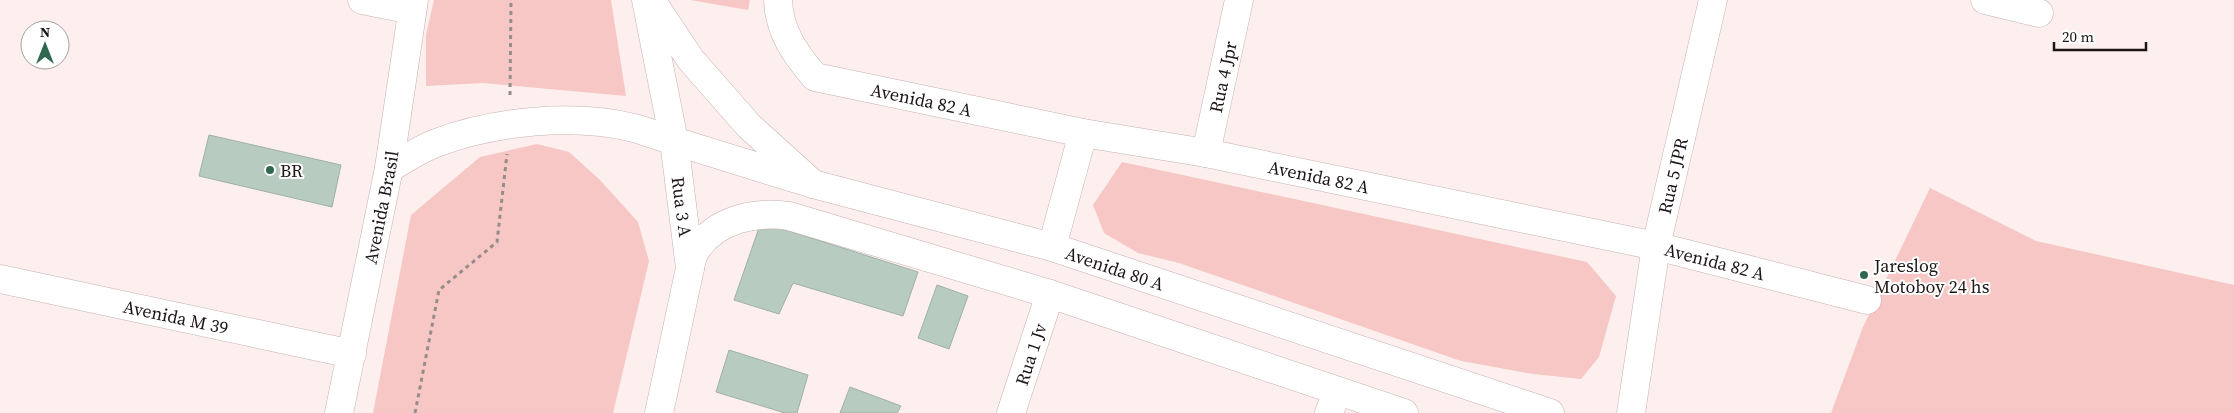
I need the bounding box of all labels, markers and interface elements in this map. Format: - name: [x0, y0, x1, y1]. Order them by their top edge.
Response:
- north arrow: [20, 20, 70, 70]
- scale bar: [2054, 20, 2146, 52]
- text: N: [40, 22, 50, 42]
- text: 20 m: [2062, 26, 2094, 47]
- street label: Rua 4 Jpr: [1203, 38, 1242, 115]
- street label: Avenida 82 A: [869, 77, 974, 122]
- street label: Rua 5 JPR: [1651, 135, 1693, 216]
- street label: Avenida Brasil: [357, 149, 404, 266]
- street label: Avenida 82 A: [1266, 154, 1372, 199]
- place label: BR: [280, 158, 303, 183]
- marker: BR: [264, 164, 276, 176]
- street label: Rua 3 A: [666, 175, 698, 238]
- street label: Avenida 82 A: [1662, 236, 1768, 286]
- street label: Avenida 80 A: [1062, 240, 1168, 296]
- place label: Jareslog Motoboy 24 hs: [1873, 253, 1990, 299]
- marker: Jareslog Motoboy 24 hs: [1858, 269, 1870, 281]
- street label: Avenida M 39: [121, 293, 231, 340]
- street label: Rua 1 Jv: [1008, 320, 1052, 388]

